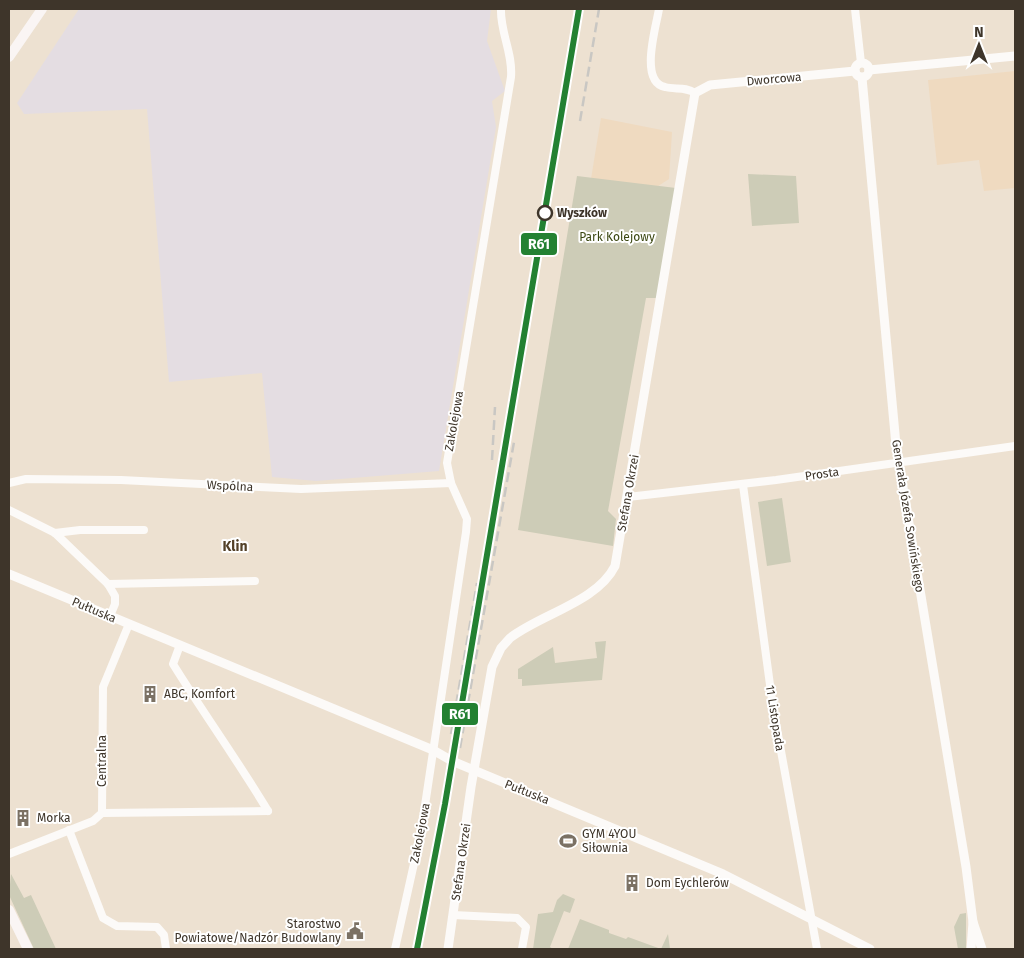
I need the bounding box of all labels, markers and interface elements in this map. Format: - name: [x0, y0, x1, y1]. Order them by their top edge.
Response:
- north arrow: [954, 20, 1004, 70]
- text: N: [974, 24, 984, 41]
- street label: Dworcowa: [746, 70, 802, 88]
- marker: Wyszków: [537, 205, 553, 221]
- place label: Wyszków: [557, 206, 607, 220]
- park label: Park Kolejowy: [579, 230, 655, 244]
- line badge: R61: [520, 232, 558, 256]
- text: R61: [528, 236, 550, 253]
- street label: Zakolejowa: [442, 390, 466, 452]
- street label: Generała Józefa Sowińskiego: [889, 439, 927, 593]
- street label: Stefana Okrzei: [614, 453, 642, 533]
- street label: Prosta: [804, 465, 840, 483]
- street label: Wspólna: [206, 478, 254, 494]
- district label: Klin: [222, 538, 248, 555]
- street label: Pułtuska: [70, 594, 118, 626]
- building icon: ABC, Komfort: [140, 684, 160, 704]
- street label: 11 Listopada: [763, 684, 787, 752]
- place label: ABC, Komfort: [164, 687, 236, 701]
- line badge: R61: [441, 702, 479, 726]
- text: R61: [449, 706, 471, 723]
- street label: Centralna: [95, 735, 109, 787]
- street label: Pułtuska: [503, 777, 551, 807]
- street label: Zakolejowa: [407, 802, 433, 864]
- building icon: Morka: [13, 808, 33, 828]
- place label: Morka: [37, 811, 70, 825]
- street label: Stefana Okrzei: [449, 822, 473, 902]
- place label: GYM 4YOU Siłownia: [582, 827, 636, 855]
- sports icon: GYM 4YOU Siłownia: [558, 831, 578, 851]
- building icon: Dom Eychlerów: [622, 873, 642, 893]
- place label: Dom Eychlerów: [646, 876, 729, 890]
- place label: Starostwo Powiatowe/Nadzór Budowlany: [175, 917, 341, 945]
- public building icon: Starostwo Powiatowe/Nadzór Budowlany: [345, 921, 365, 941]

